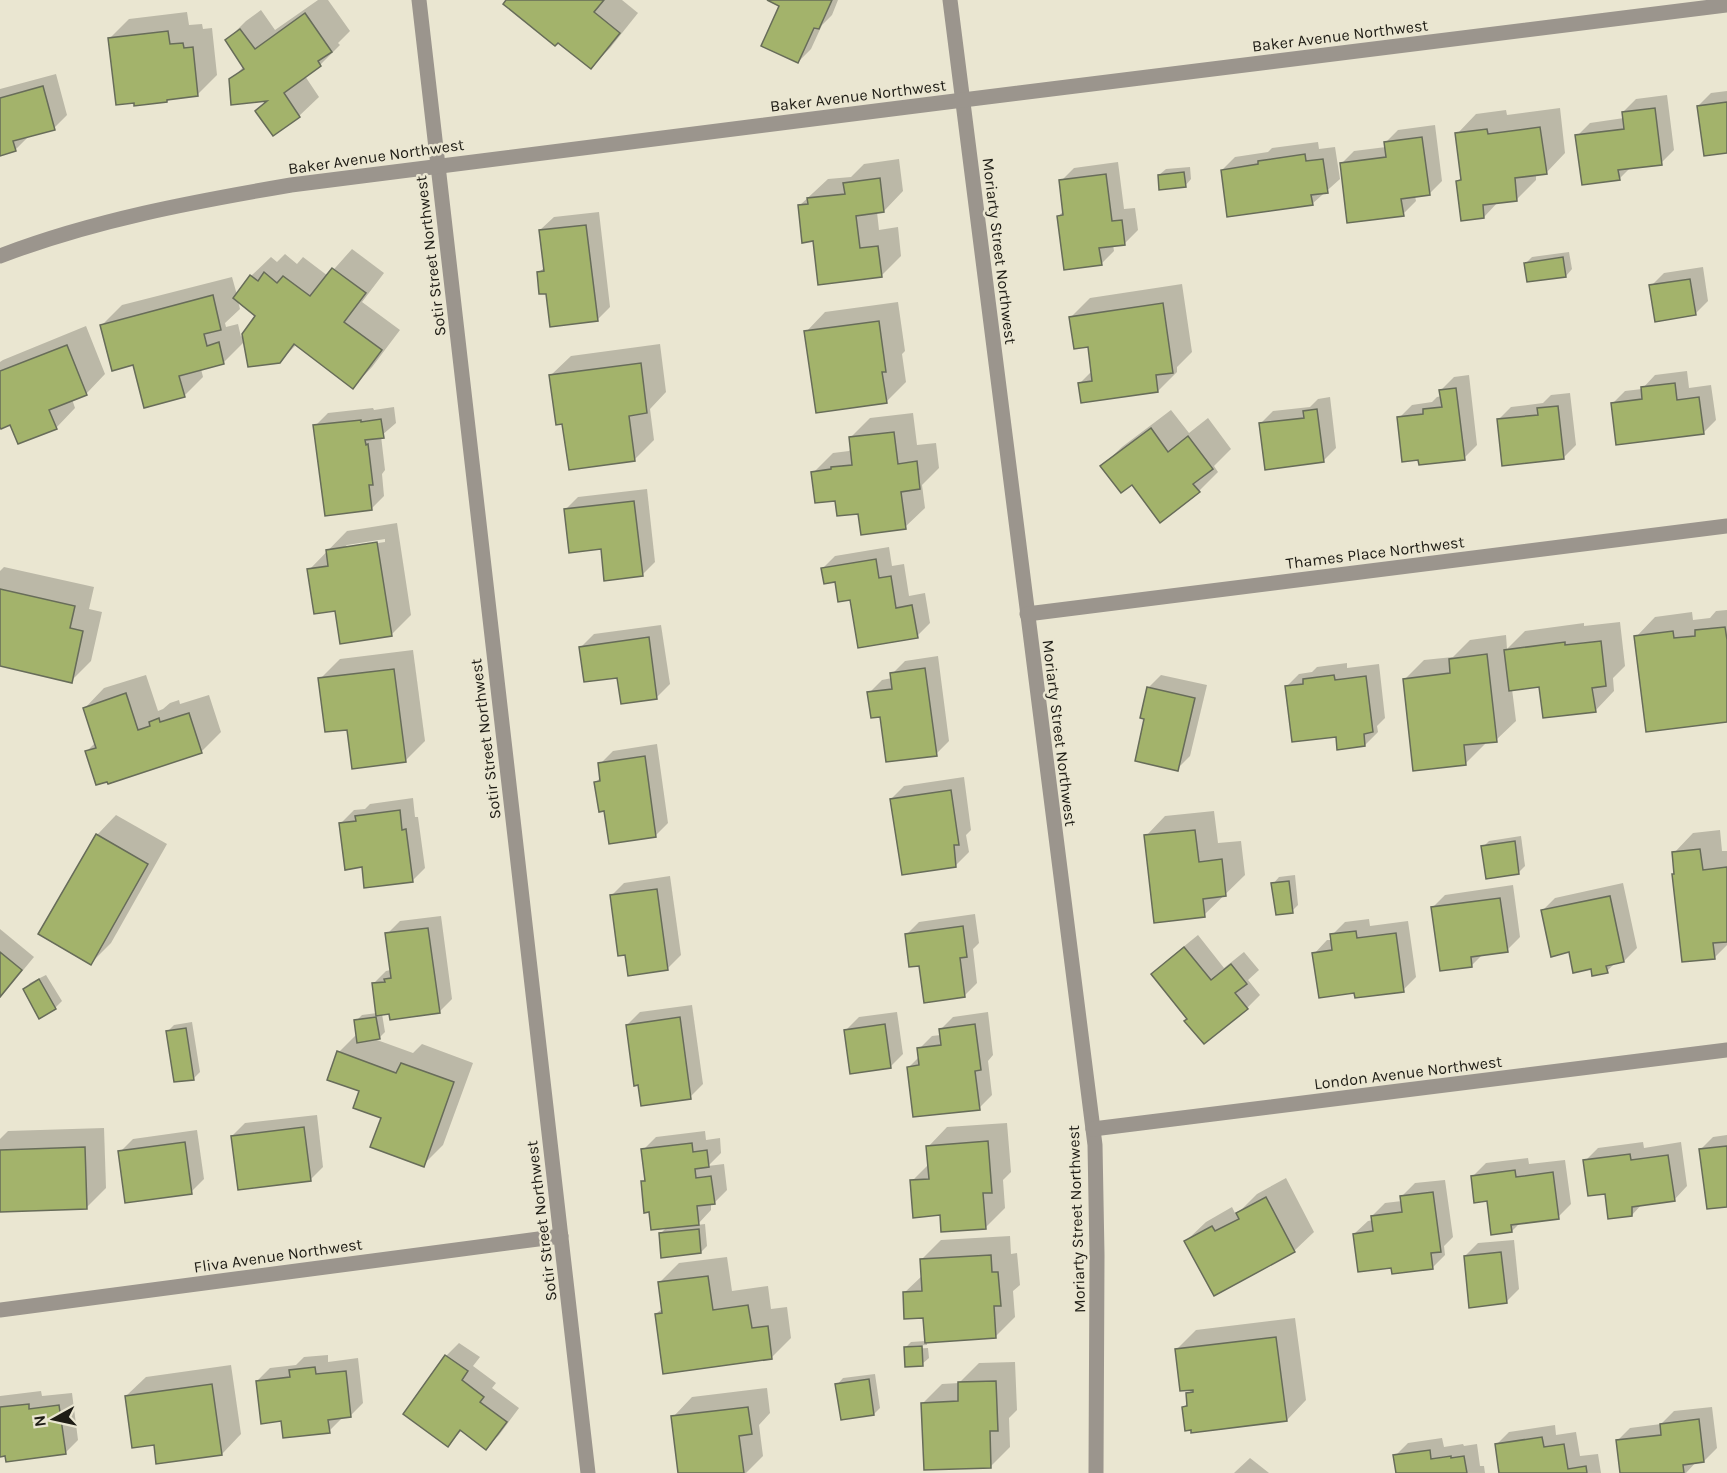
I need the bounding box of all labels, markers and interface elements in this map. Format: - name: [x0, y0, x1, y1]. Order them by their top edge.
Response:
- street label: Baker Avenue Northwest: [1251, 15, 1429, 56]
- street label: Baker Avenue Northwest: [769, 75, 947, 116]
- street label: Baker Avenue Northwest: [287, 135, 465, 178]
- street label: Moriarty Street Northwest: [979, 157, 1020, 345]
- street label: Sotir Street Northwest: [411, 174, 450, 337]
- street label: Thames Place Northwest: [1285, 532, 1465, 573]
- street label: Moriarty Street Northwest: [1039, 639, 1080, 827]
- street label: Sotir Street Northwest: [466, 657, 505, 820]
- street label: London Avenue Northwest: [1313, 1052, 1503, 1093]
- street label: Moriarty Street Northwest: [1064, 1125, 1089, 1313]
- street label: Sotir Street Northwest: [522, 1139, 561, 1302]
- street label: Fliva Avenue Northwest: [193, 1234, 364, 1277]
- north arrow: [24, 1389, 84, 1449]
- text: N: [29, 1414, 50, 1428]

